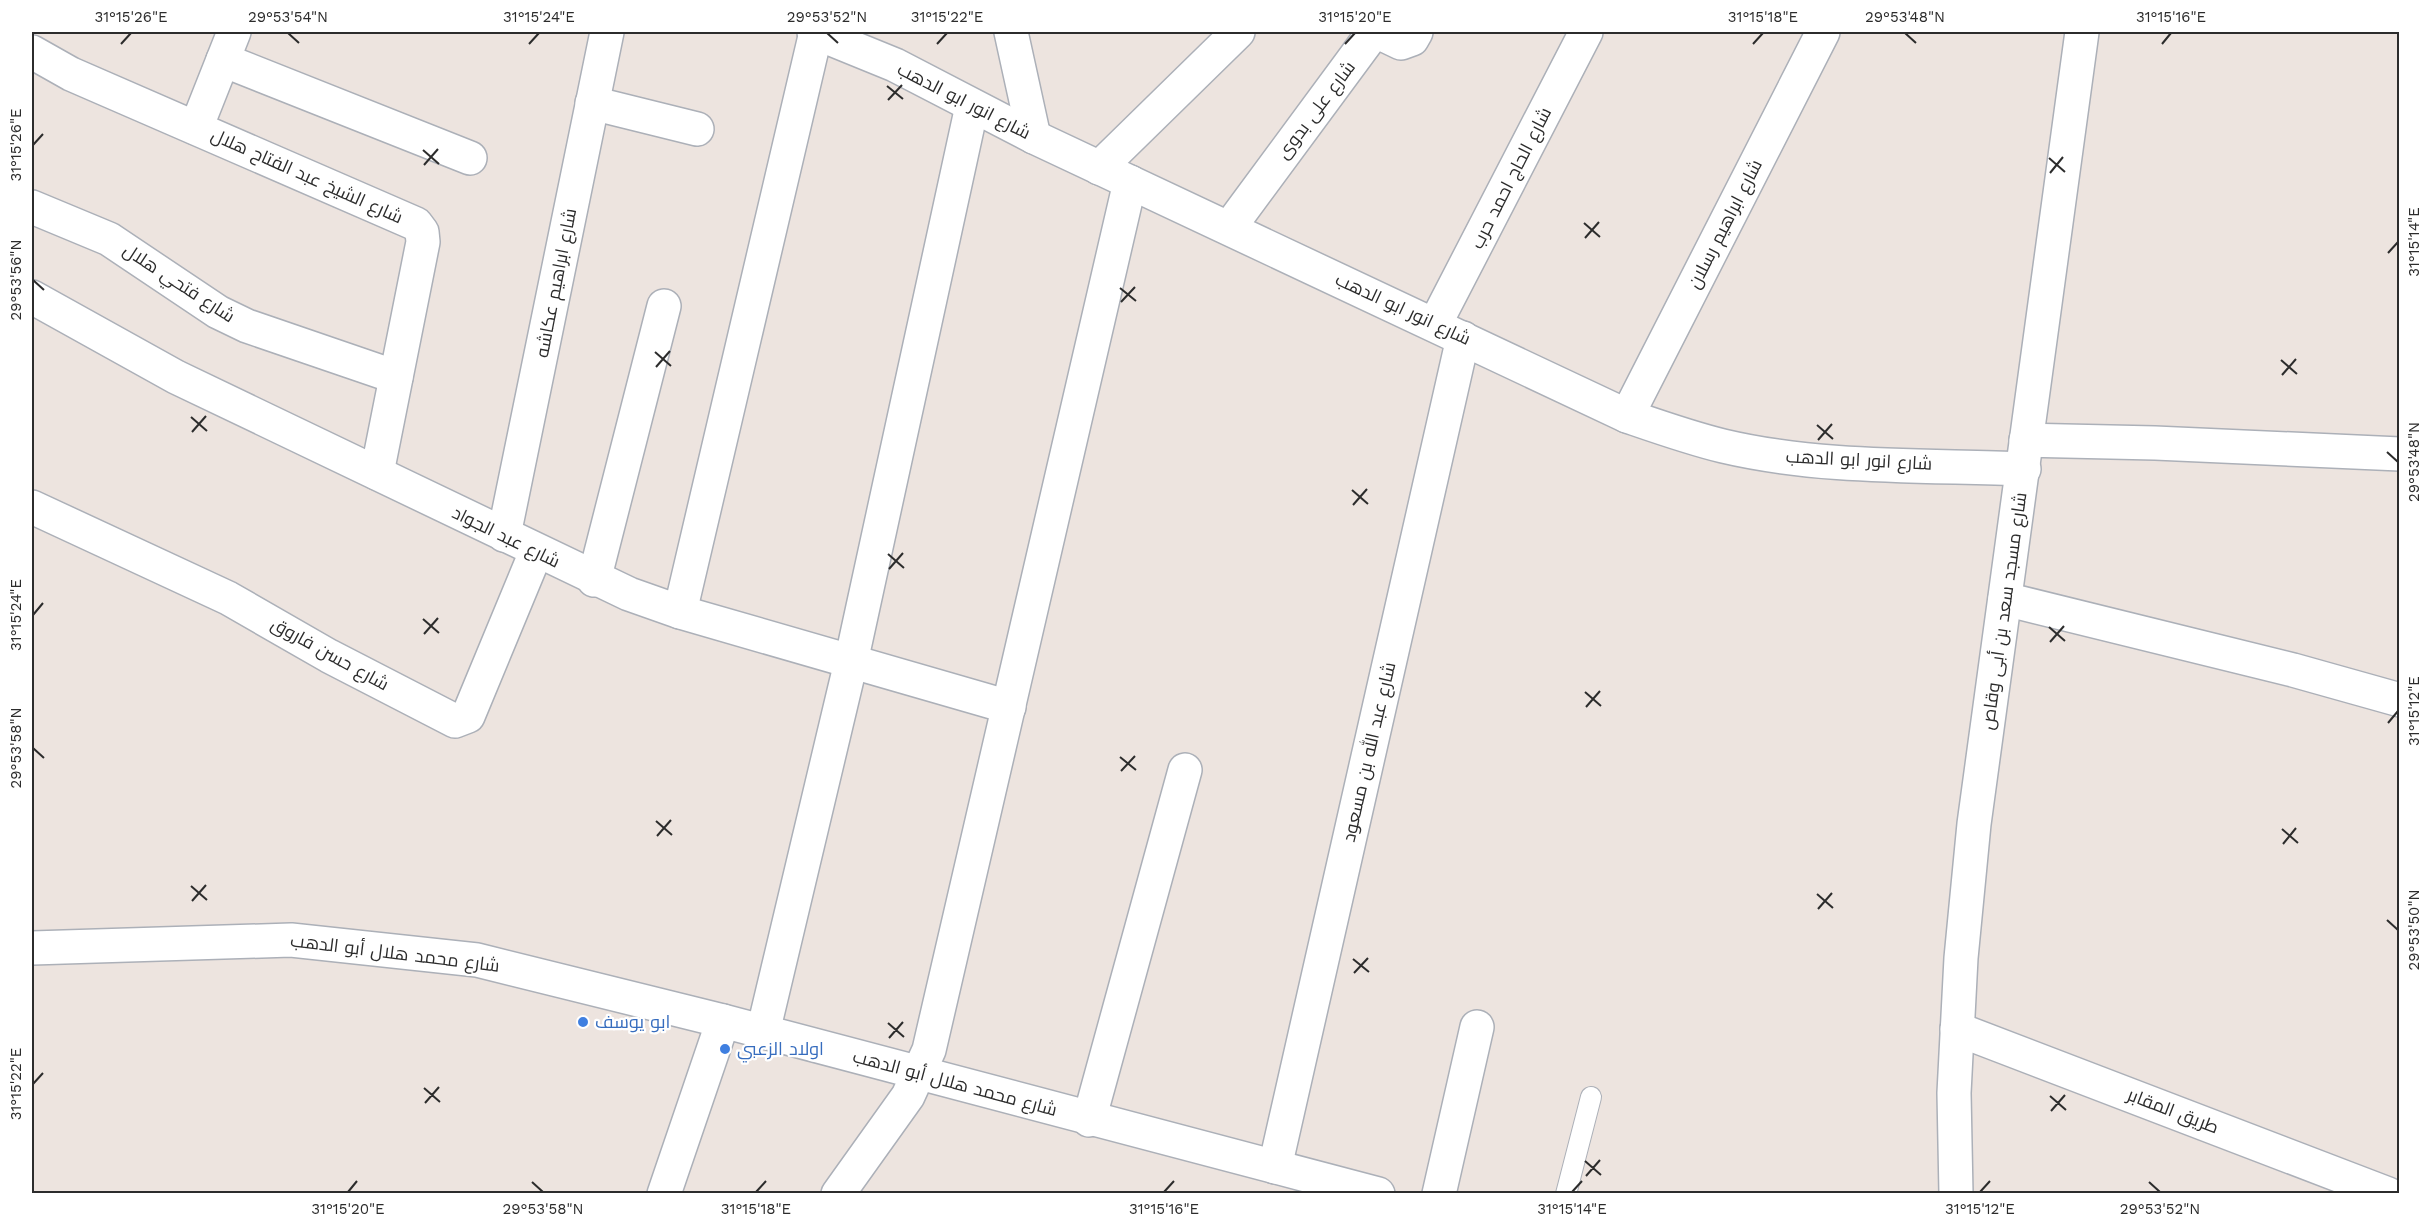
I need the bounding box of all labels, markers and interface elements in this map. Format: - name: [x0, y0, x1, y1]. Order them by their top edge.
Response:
- text: 31°15'26"E: [94, 8, 168, 26]
- text: 29°53'54"N: [248, 8, 328, 26]
- text: 31°15'24"E: [503, 8, 575, 26]
- text: 29°53'52"N: [787, 8, 867, 26]
- text: 31°15'22"E: [911, 8, 983, 26]
- text: 31°15'20"E: [1318, 8, 1392, 26]
- text: 31°15'18"E: [1728, 8, 1798, 26]
- text: 29°53'48"N: [1865, 8, 1945, 26]
- text: 31°15'16"E: [2136, 8, 2206, 26]
- street label: شارع على بدوى: [1272, 57, 1361, 164]
- street label: شارع انور ابو الدهب: [893, 58, 1034, 145]
- street label: شارع الحاج احمد حرب: [1466, 104, 1557, 253]
- text: 31°15'26"E: [7, 108, 25, 182]
- street label: شارع الشيخ عبد الفتاح هلال: [207, 124, 406, 229]
- street label: شارع ابراهيم رسلان: [1683, 156, 1768, 293]
- street label: شارع ابراهيم عكاشه: [531, 206, 582, 360]
- text: 31°15'14"E: [2405, 207, 2423, 277]
- street label: شارع فتحي هلال: [117, 239, 239, 330]
- text: 29°53'56"N: [7, 240, 25, 320]
- street label: شارع انور ابو الدهب: [1332, 268, 1474, 351]
- text: 29°53'48"N: [2405, 422, 2423, 502]
- street label: شارع انور ابو الدهب: [1785, 445, 1933, 476]
- street label: شارع مسجد سعد بن أبى وقاص: [1976, 491, 2033, 731]
- street label: شارع عبد الجواد: [448, 501, 564, 573]
- text: 31°15'24"E: [7, 579, 25, 651]
- street label: شارع حسن فاروق: [267, 613, 393, 696]
- street label: شارع عبد الله بن مسعود: [1337, 660, 1401, 844]
- text: 31°15'12"E: [2405, 676, 2423, 746]
- text: 29°53'58"N: [7, 708, 25, 788]
- text: 29°53'50"N: [2405, 889, 2423, 971]
- street label: شارع محمد هلال أبو الدهب: [289, 929, 501, 978]
- place label: ابو يوسف: [595, 1011, 670, 1033]
- marker: ابو يوسف: [576, 1015, 590, 1029]
- place label: اولاد الزعبي: [737, 1038, 824, 1063]
- marker: اولاد الزعبي: [718, 1042, 732, 1056]
- street label: شارع محمد هلال أبو الدهب: [850, 1045, 1060, 1122]
- text: 31°15'22"E: [7, 1048, 25, 1120]
- street label: طريق المقابر: [2123, 1083, 2222, 1139]
- text: 31°15'20"E: [311, 1200, 385, 1218]
- text: 29°53'58"N: [503, 1200, 583, 1218]
- text: 31°15'18"E: [721, 1200, 791, 1218]
- text: 31°15'16"E: [1129, 1200, 1199, 1218]
- text: 31°15'14"E: [1537, 1200, 1607, 1218]
- text: 31°15'12"E: [1945, 1200, 2015, 1218]
- text: 29°53'52"N: [2120, 1200, 2200, 1218]

